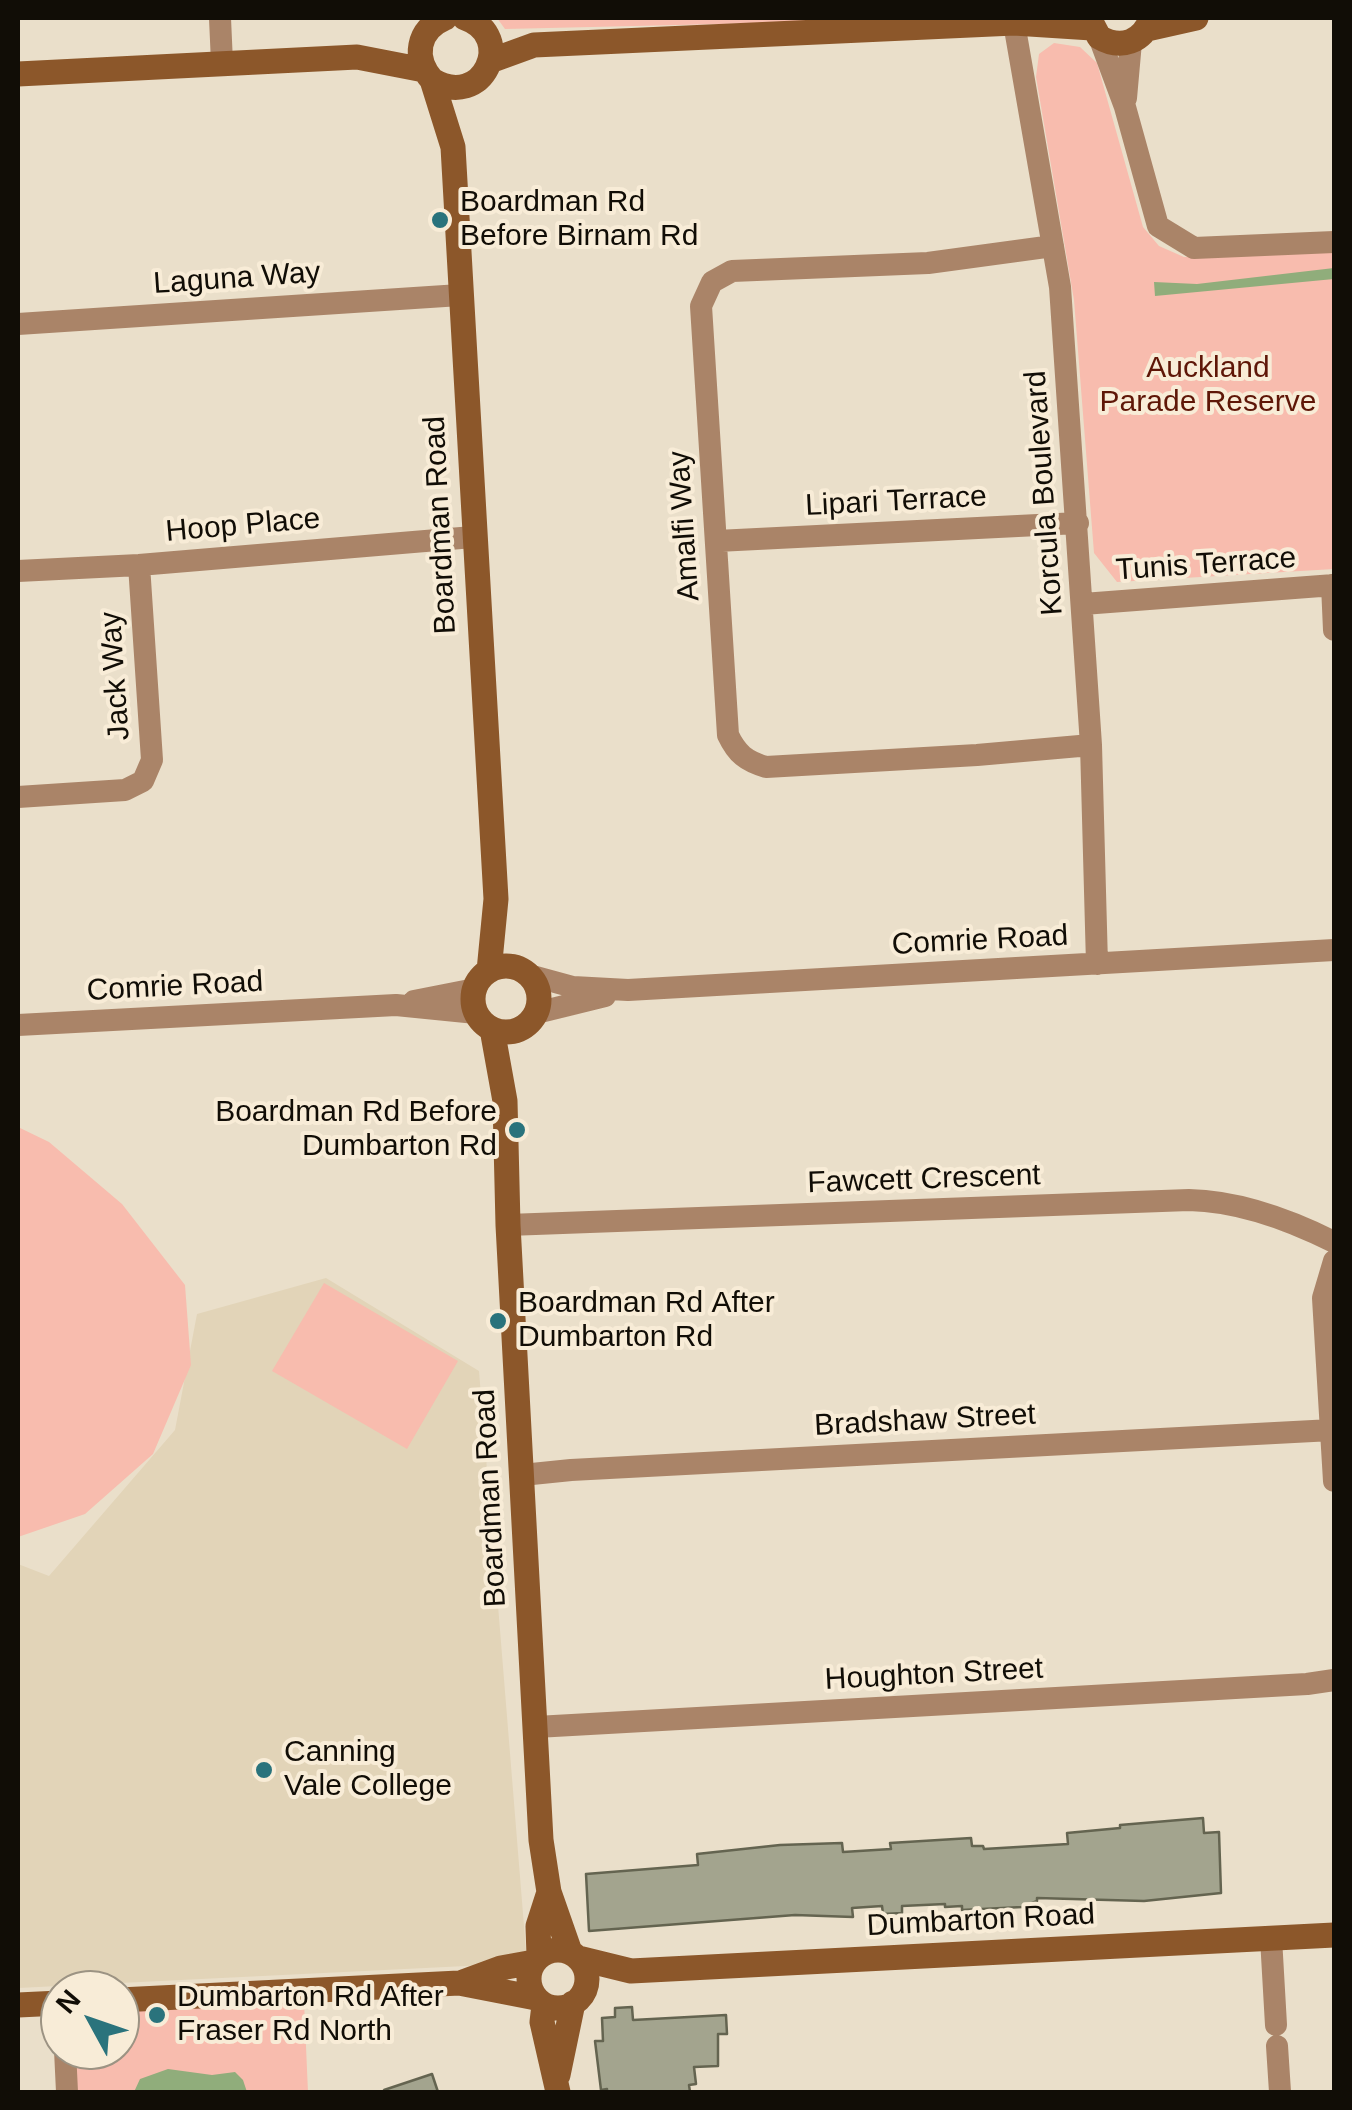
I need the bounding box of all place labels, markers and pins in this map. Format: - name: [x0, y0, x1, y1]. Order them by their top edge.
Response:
- place label: Boardman Rd Before Birnam Rd: [460, 185, 698, 256]
- marker: Boardman Rd Before Birnam Rd: [429, 209, 451, 231]
- place label: Boardman Rd Before Dumbarton Rd: [215, 1095, 497, 1166]
- marker: Boardman Rd Before Dumbarton Rd: [506, 1119, 528, 1141]
- place label: Boardman Rd After Dumbarton Rd: [518, 1286, 775, 1356]
- marker: Boardman Rd After Dumbarton Rd: [487, 1310, 509, 1332]
- place label: Canning Vale College: [284, 1735, 452, 1806]
- marker: Canning Vale College: [253, 1759, 275, 1781]
- place label: Dumbarton Rd After Fraser Rd North: [177, 1980, 444, 2050]
- marker: Dumbarton Rd After Fraser Rd North: [146, 2004, 168, 2026]

